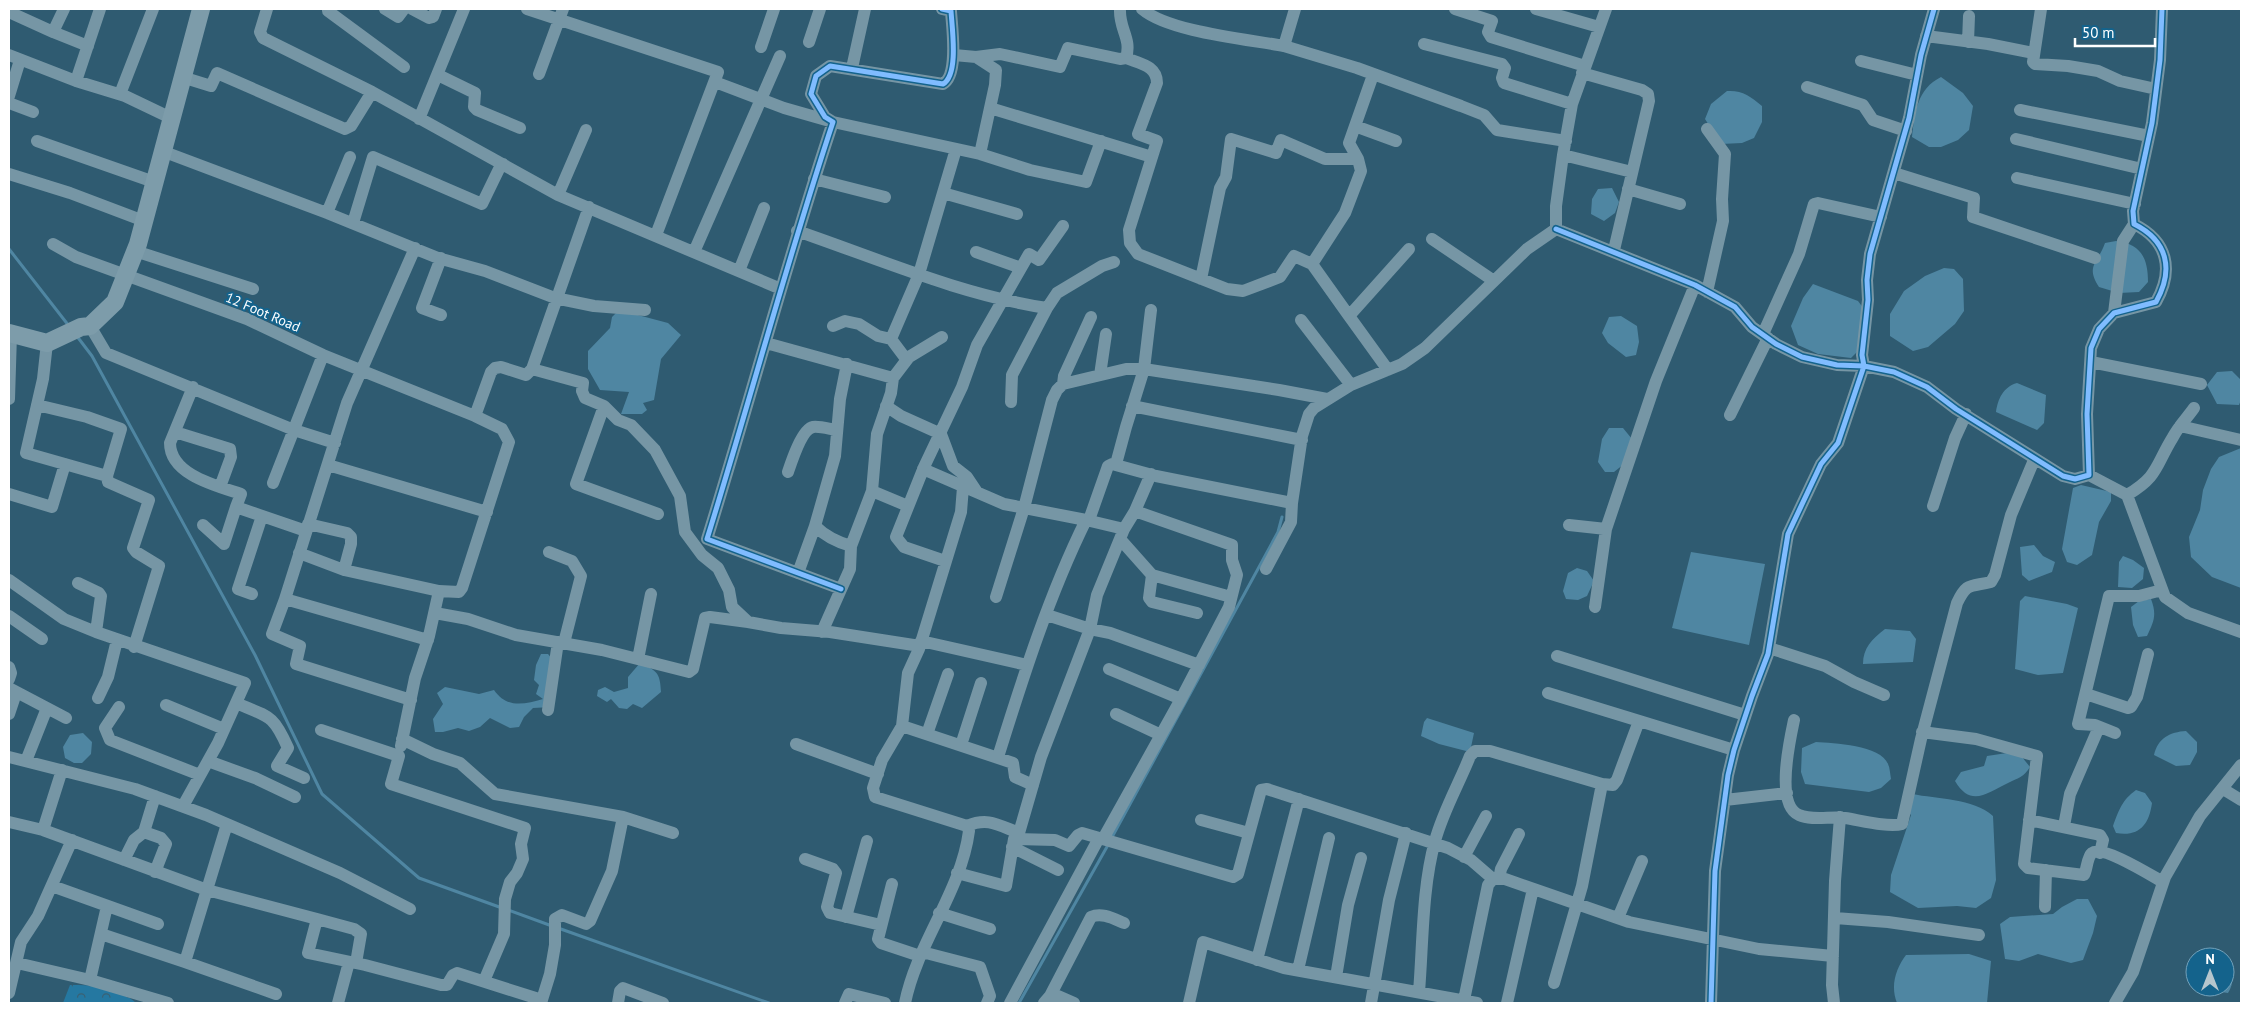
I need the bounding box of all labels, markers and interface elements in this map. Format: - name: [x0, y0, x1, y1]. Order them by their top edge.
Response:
- scale bar: [2075, 15, 2155, 47]
- text: 50 m: [2082, 23, 2115, 42]
- street label: 12 Foot Road: [223, 288, 303, 336]
- north arrow: [2185, 947, 2235, 997]
- text: N: [2205, 950, 2215, 968]

